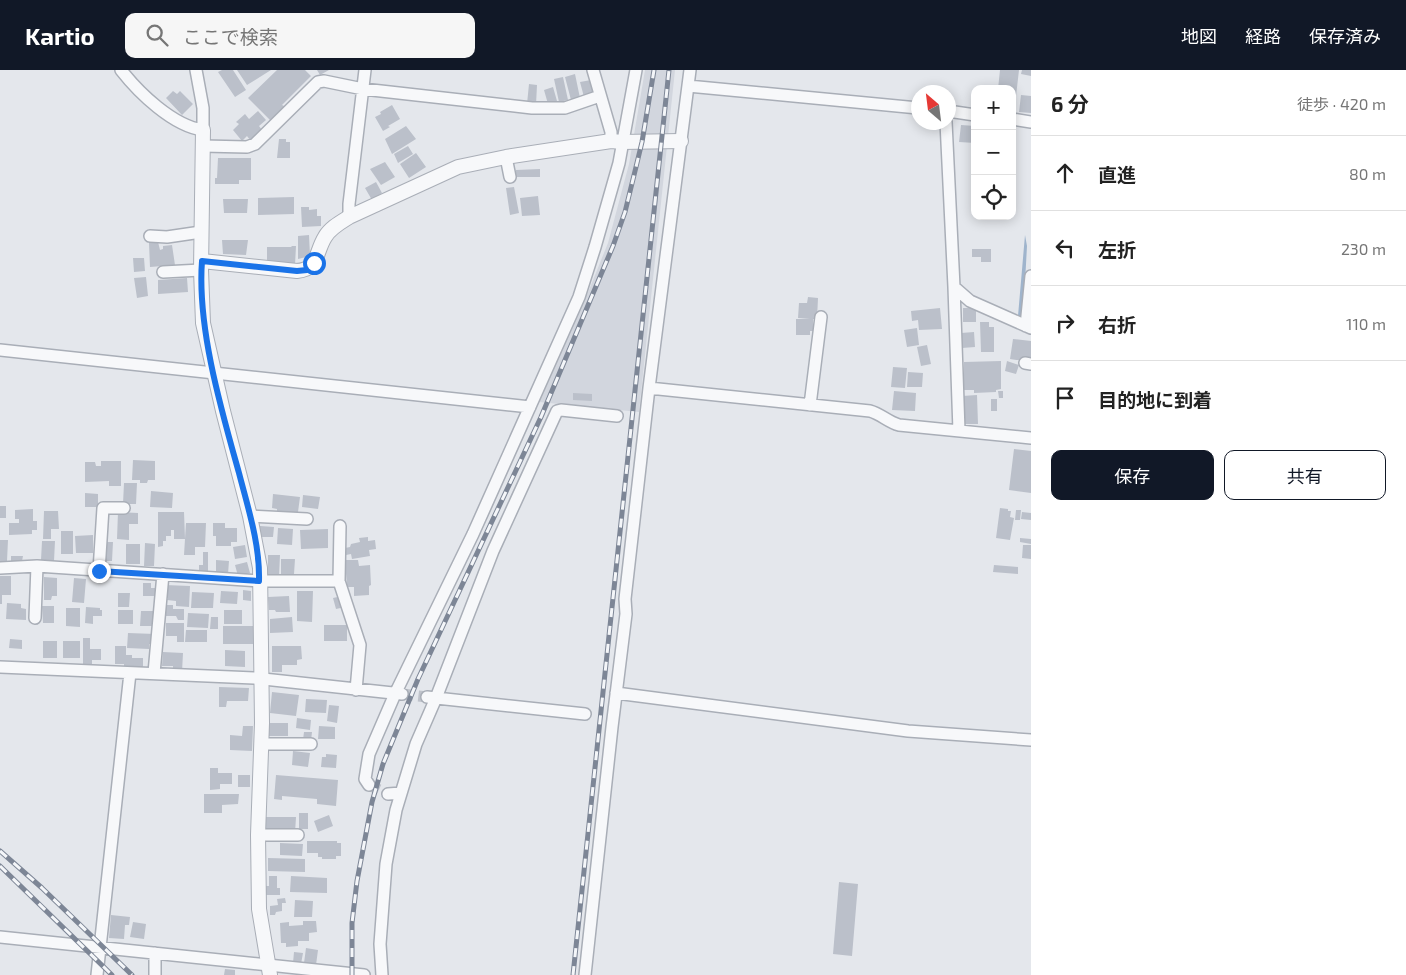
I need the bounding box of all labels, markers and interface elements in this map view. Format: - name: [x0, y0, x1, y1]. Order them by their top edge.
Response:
- search box: [125, 13, 475, 58]
- text: Kartio: [25, 21, 95, 50]
- icon: search: [143, 21, 171, 49]
- text: ここで検索: [183, 25, 278, 48]
- text: 地図: [1181, 25, 1217, 47]
- text: 経路: [1245, 25, 1281, 47]
- text: 保存済み: [1309, 25, 1381, 47]
- north arrow: [911, 85, 956, 130]
- map controls: [971, 85, 1016, 220]
- button: +: [971, 85, 1016, 130]
- text: 6 分: [1051, 91, 1089, 116]
- text: 徒歩 · 420 m: [1297, 94, 1386, 113]
- button: −: [971, 130, 1016, 175]
- icon: ahead: [1051, 159, 1079, 187]
- text: 直進: [1098, 163, 1136, 186]
- text: 80 m: [1349, 164, 1386, 183]
- button: locate: [971, 175, 1016, 220]
- icon: left: [1051, 234, 1079, 262]
- text: 左折: [1098, 238, 1136, 261]
- text: 230 m: [1341, 239, 1386, 258]
- route start: [303, 252, 326, 275]
- icon: right: [1051, 309, 1079, 337]
- text: 右折: [1098, 313, 1136, 336]
- text: 110 m: [1346, 314, 1386, 333]
- icon: arrive: [1051, 384, 1079, 412]
- text: 目的地に到着: [1098, 388, 1212, 411]
- button: 保存: [1051, 450, 1214, 500]
- button: 共有: [1224, 450, 1386, 500]
- route end: [88, 560, 111, 583]

